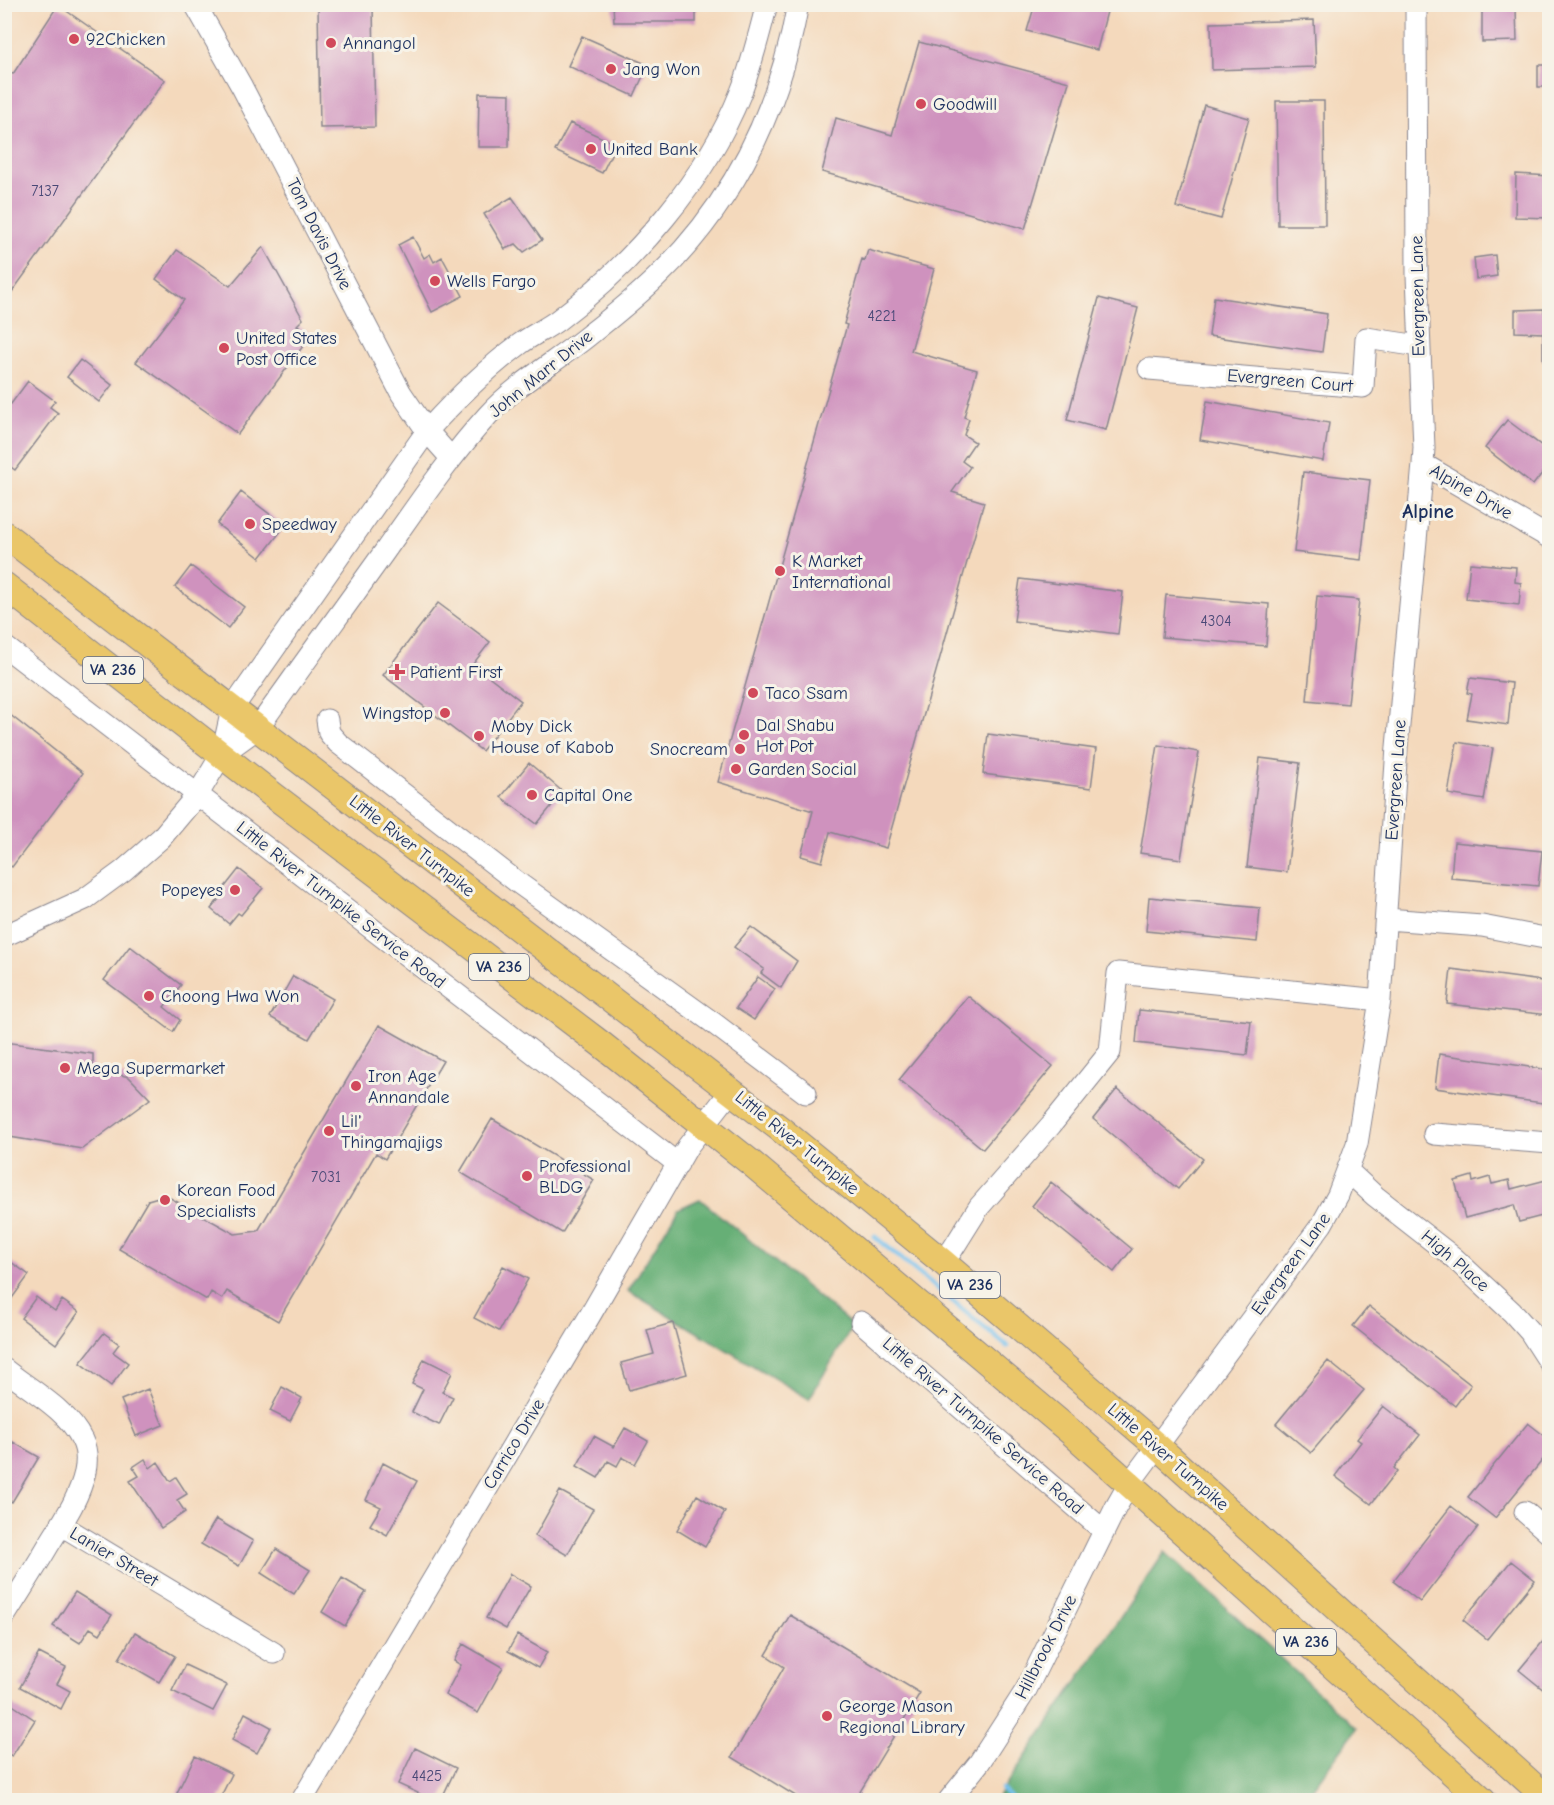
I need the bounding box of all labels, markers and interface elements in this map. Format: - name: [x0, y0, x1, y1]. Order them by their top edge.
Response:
- place label: 92Chicken: [86, 29, 166, 50]
- marker: 92Chicken: [67, 32, 81, 46]
- place label: Annangol: [343, 33, 416, 54]
- marker: Annangol: [324, 36, 338, 50]
- place label: Jang Won: [623, 59, 700, 80]
- marker: Jang Won: [604, 62, 618, 76]
- place label: Goodwill: [933, 94, 997, 115]
- marker: Goodwill: [914, 97, 928, 111]
- place label: United Bank: [603, 139, 698, 160]
- marker: United Bank: [584, 142, 598, 156]
- street label: Tom Davis Drive: [282, 175, 356, 293]
- house number: 7137: [31, 182, 59, 200]
- street label: Evergreen Lane: [1406, 235, 1430, 357]
- place label: Wells Fargo: [447, 271, 536, 292]
- marker: Wells Fargo: [428, 274, 442, 288]
- house number: 4221: [868, 307, 897, 325]
- street label: John Marr Drive: [485, 326, 597, 422]
- place label: United States Post Office: [236, 328, 337, 370]
- marker: United States Post Office: [217, 341, 231, 355]
- street label: Evergreen Court: [1226, 365, 1355, 397]
- street label: Alpine Drive: [1426, 460, 1516, 524]
- district label: Alpine: [1402, 499, 1454, 523]
- place label: Speedway: [262, 514, 338, 535]
- marker: Speedway: [243, 517, 257, 531]
- place label: K Market International: [792, 551, 891, 593]
- marker: K Market International: [773, 564, 787, 578]
- house number: 4304: [1200, 612, 1232, 630]
- road number: VA 236: [83, 657, 143, 683]
- place label: Patient First: [410, 662, 503, 683]
- marker: Patient First: [388, 663, 406, 681]
- place label: Taco Ssam: [765, 683, 848, 704]
- marker: Taco Ssam: [746, 686, 760, 700]
- place label: Wingstop: [363, 703, 433, 724]
- marker: Wingstop: [438, 706, 452, 720]
- place label: Dal Shabu Hot Pot: [756, 715, 834, 757]
- place label: Moby Dick House of Kabob: [491, 716, 614, 758]
- street label: Evergreen Lane: [1381, 719, 1411, 841]
- marker: Dal Shabu Hot Pot: [737, 728, 751, 742]
- marker: Moby Dick House of Kabob: [472, 729, 486, 743]
- place label: Snocream: [650, 739, 728, 760]
- marker: Snocream: [733, 742, 747, 756]
- place label: Garden Social: [748, 759, 857, 780]
- marker: Garden Social: [729, 762, 743, 776]
- place label: Capital One: [544, 785, 632, 806]
- marker: Capital One: [525, 788, 539, 802]
- street label: Little River Turnpike: [345, 791, 479, 901]
- street label: Little River Turnpike Service Road: [232, 817, 450, 993]
- place label: Popeyes: [161, 880, 223, 901]
- marker: Popeyes: [228, 883, 242, 897]
- road number: VA 236: [469, 954, 529, 980]
- place label: Choong Hwa Won: [161, 986, 299, 1007]
- marker: Choong Hwa Won: [142, 989, 156, 1003]
- place label: Mega Supermarket: [77, 1058, 225, 1079]
- marker: Mega Supermarket: [58, 1061, 72, 1075]
- place label: Iron Age Annandale: [368, 1066, 449, 1108]
- marker: Iron Age Annandale: [349, 1079, 363, 1093]
- street label: Little River Turnpike: [731, 1087, 863, 1199]
- place label: Lil' Thingamajigs: [341, 1111, 442, 1153]
- marker: Lil' Thingamajigs: [322, 1124, 336, 1138]
- place label: Professional BLDG: [539, 1156, 631, 1198]
- house number: 7031: [311, 1168, 341, 1186]
- marker: Professional BLDG: [520, 1169, 534, 1183]
- place label: Korean Food Specialists: [177, 1180, 276, 1222]
- marker: Korean Food Specialists: [158, 1193, 172, 1207]
- street label: Evergreen Lane: [1247, 1209, 1335, 1319]
- street label: High Place: [1417, 1226, 1493, 1296]
- road number: VA 236: [940, 1272, 1000, 1298]
- street label: Little River Turnpike Service Road: [878, 1333, 1088, 1519]
- street label: Carrico Drive: [479, 1395, 549, 1493]
- street label: Little River Turnpike: [1103, 1399, 1233, 1515]
- street label: Lanier Street: [66, 1522, 163, 1592]
- street label: Hillbrook Drive: [1011, 1591, 1081, 1703]
- road number: VA 236: [1276, 1629, 1336, 1655]
- place label: George Mason Regional Library: [839, 1696, 966, 1738]
- marker: George Mason Regional Library: [820, 1709, 834, 1723]
- house number: 4425: [412, 1767, 442, 1785]

